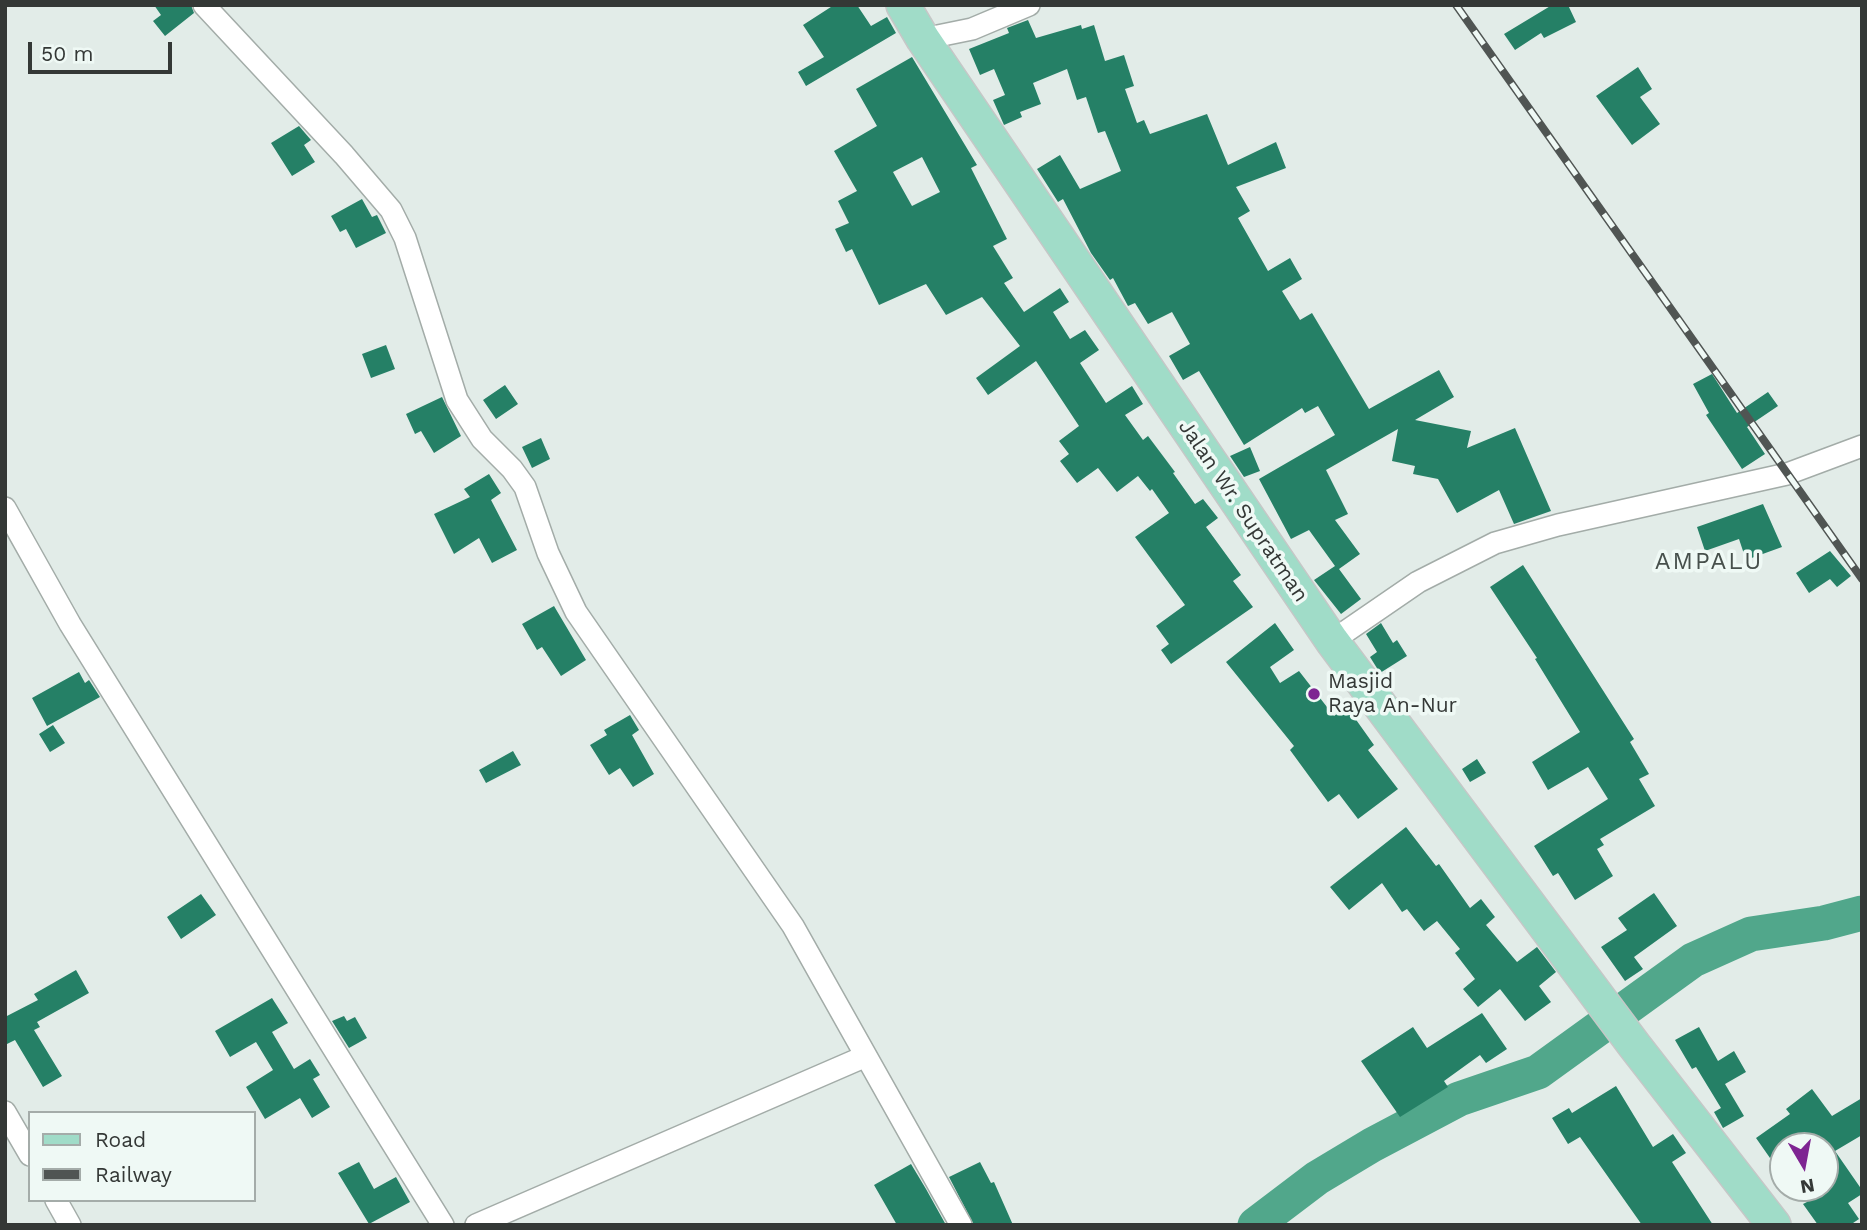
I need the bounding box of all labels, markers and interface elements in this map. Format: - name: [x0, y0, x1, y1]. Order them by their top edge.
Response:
- scale bar: [32, 28, 175, 72]
- text: 50 m: [41, 41, 93, 66]
- street label: Jalan Wr. Supratman: [1173, 415, 1313, 607]
- district label: AMPALU: [1655, 548, 1763, 576]
- place label: Masjid Raya An-Nur: [1328, 669, 1457, 719]
- marker: Masjid Raya An-Nur: [1306, 686, 1322, 702]
- legend: [28, 1111, 256, 1202]
- text: Road: [95, 1127, 146, 1152]
- north arrow: [1769, 1132, 1839, 1202]
- text: Railway: [95, 1162, 172, 1187]
- text: N: [1798, 1174, 1816, 1199]

